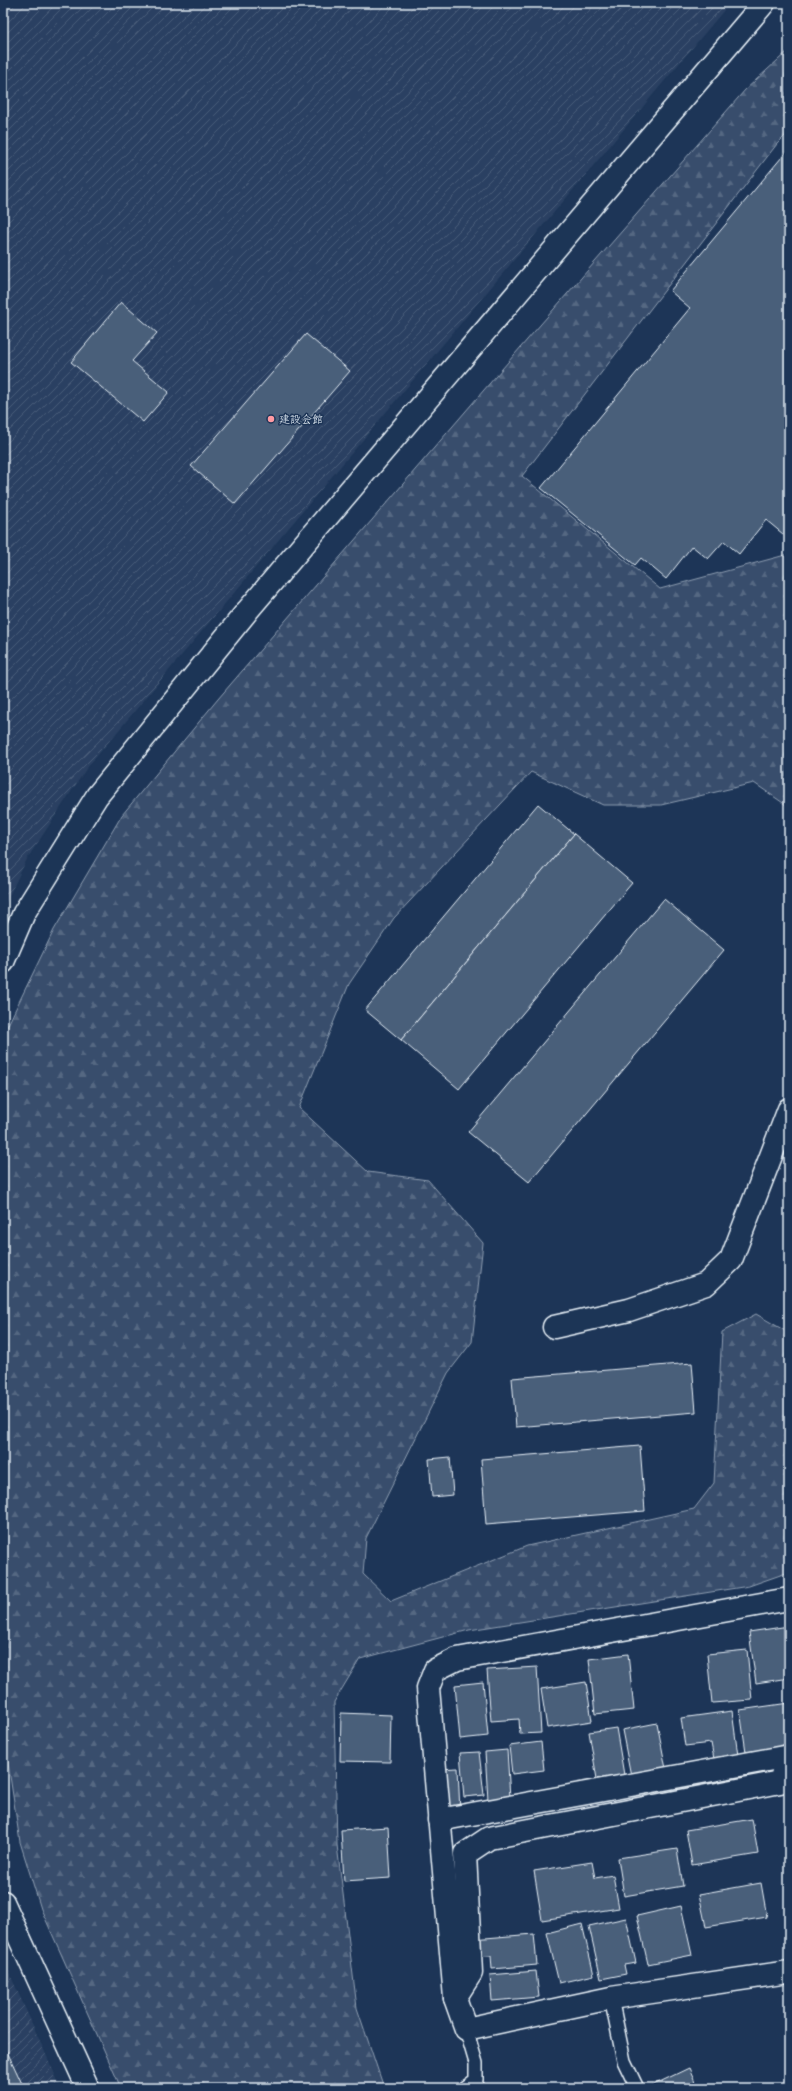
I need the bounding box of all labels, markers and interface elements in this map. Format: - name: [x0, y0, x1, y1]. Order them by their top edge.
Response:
- place label: 建設会館: [279, 412, 323, 427]
- marker: 建設会館: [266, 414, 276, 424]

